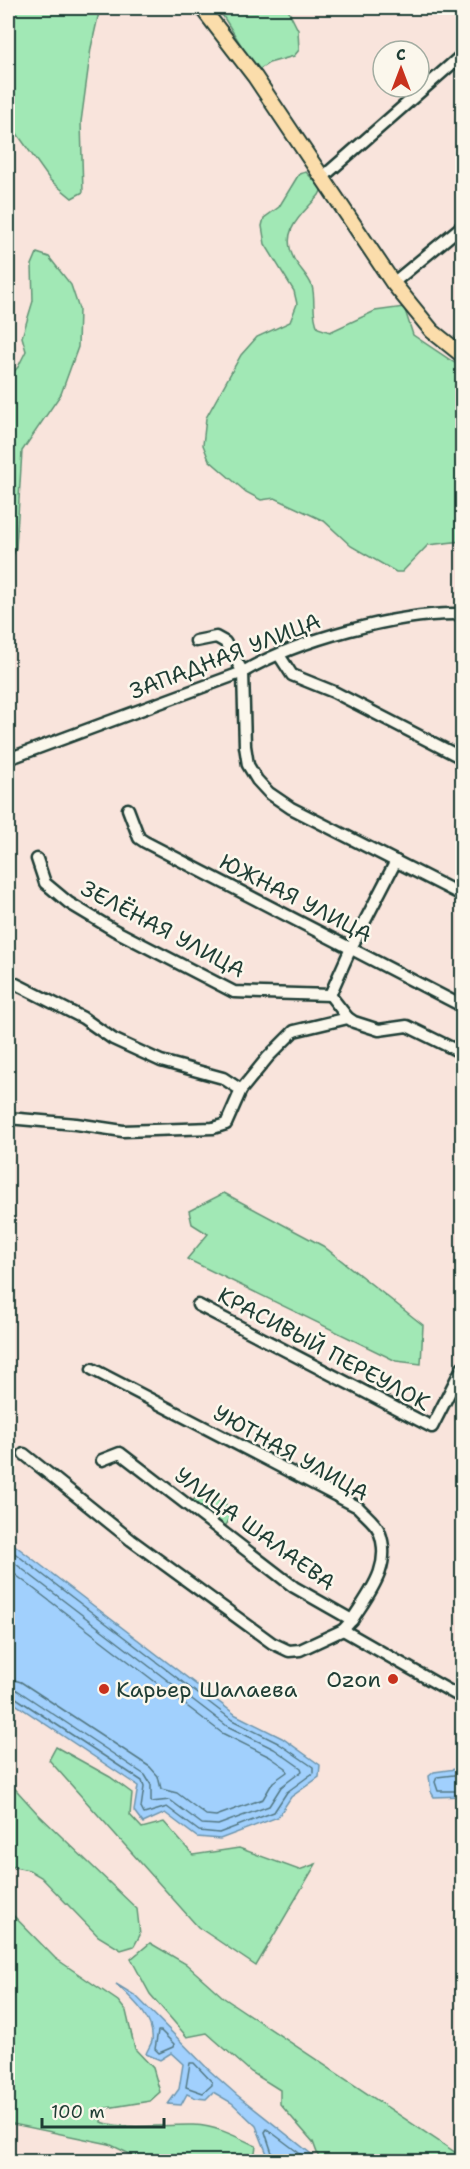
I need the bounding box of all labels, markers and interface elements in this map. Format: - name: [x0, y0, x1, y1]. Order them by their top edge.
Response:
- north arrow: [371, 39, 431, 99]
- text: С: [396, 44, 406, 65]
- street label: ЗАПАДНАЯ УЛИЦА: [125, 606, 325, 706]
- street label: ЮЖНАЯ УЛИЦА: [215, 847, 377, 949]
- street label: ЗЕЛЁНАЯ УЛИЦА: [76, 874, 250, 984]
- street label: КРАСИВЫЙ ПЕРЕУЛОК: [213, 1281, 435, 1417]
- street label: УЮТНАЯ УЛИЦА: [208, 1398, 374, 1508]
- street label: УЛИЦА ШАЛАЕВА: [169, 1461, 341, 1597]
- place label: Ozon: [326, 1665, 381, 1694]
- marker: Ozon: [386, 1672, 400, 1686]
- place label: Карьер Шалаева: [116, 1675, 298, 1704]
- marker: Карьер Шалаева: [97, 1682, 111, 1696]
- scale bar: [42, 2091, 164, 2129]
- text: 100 m: [51, 2100, 105, 2124]

